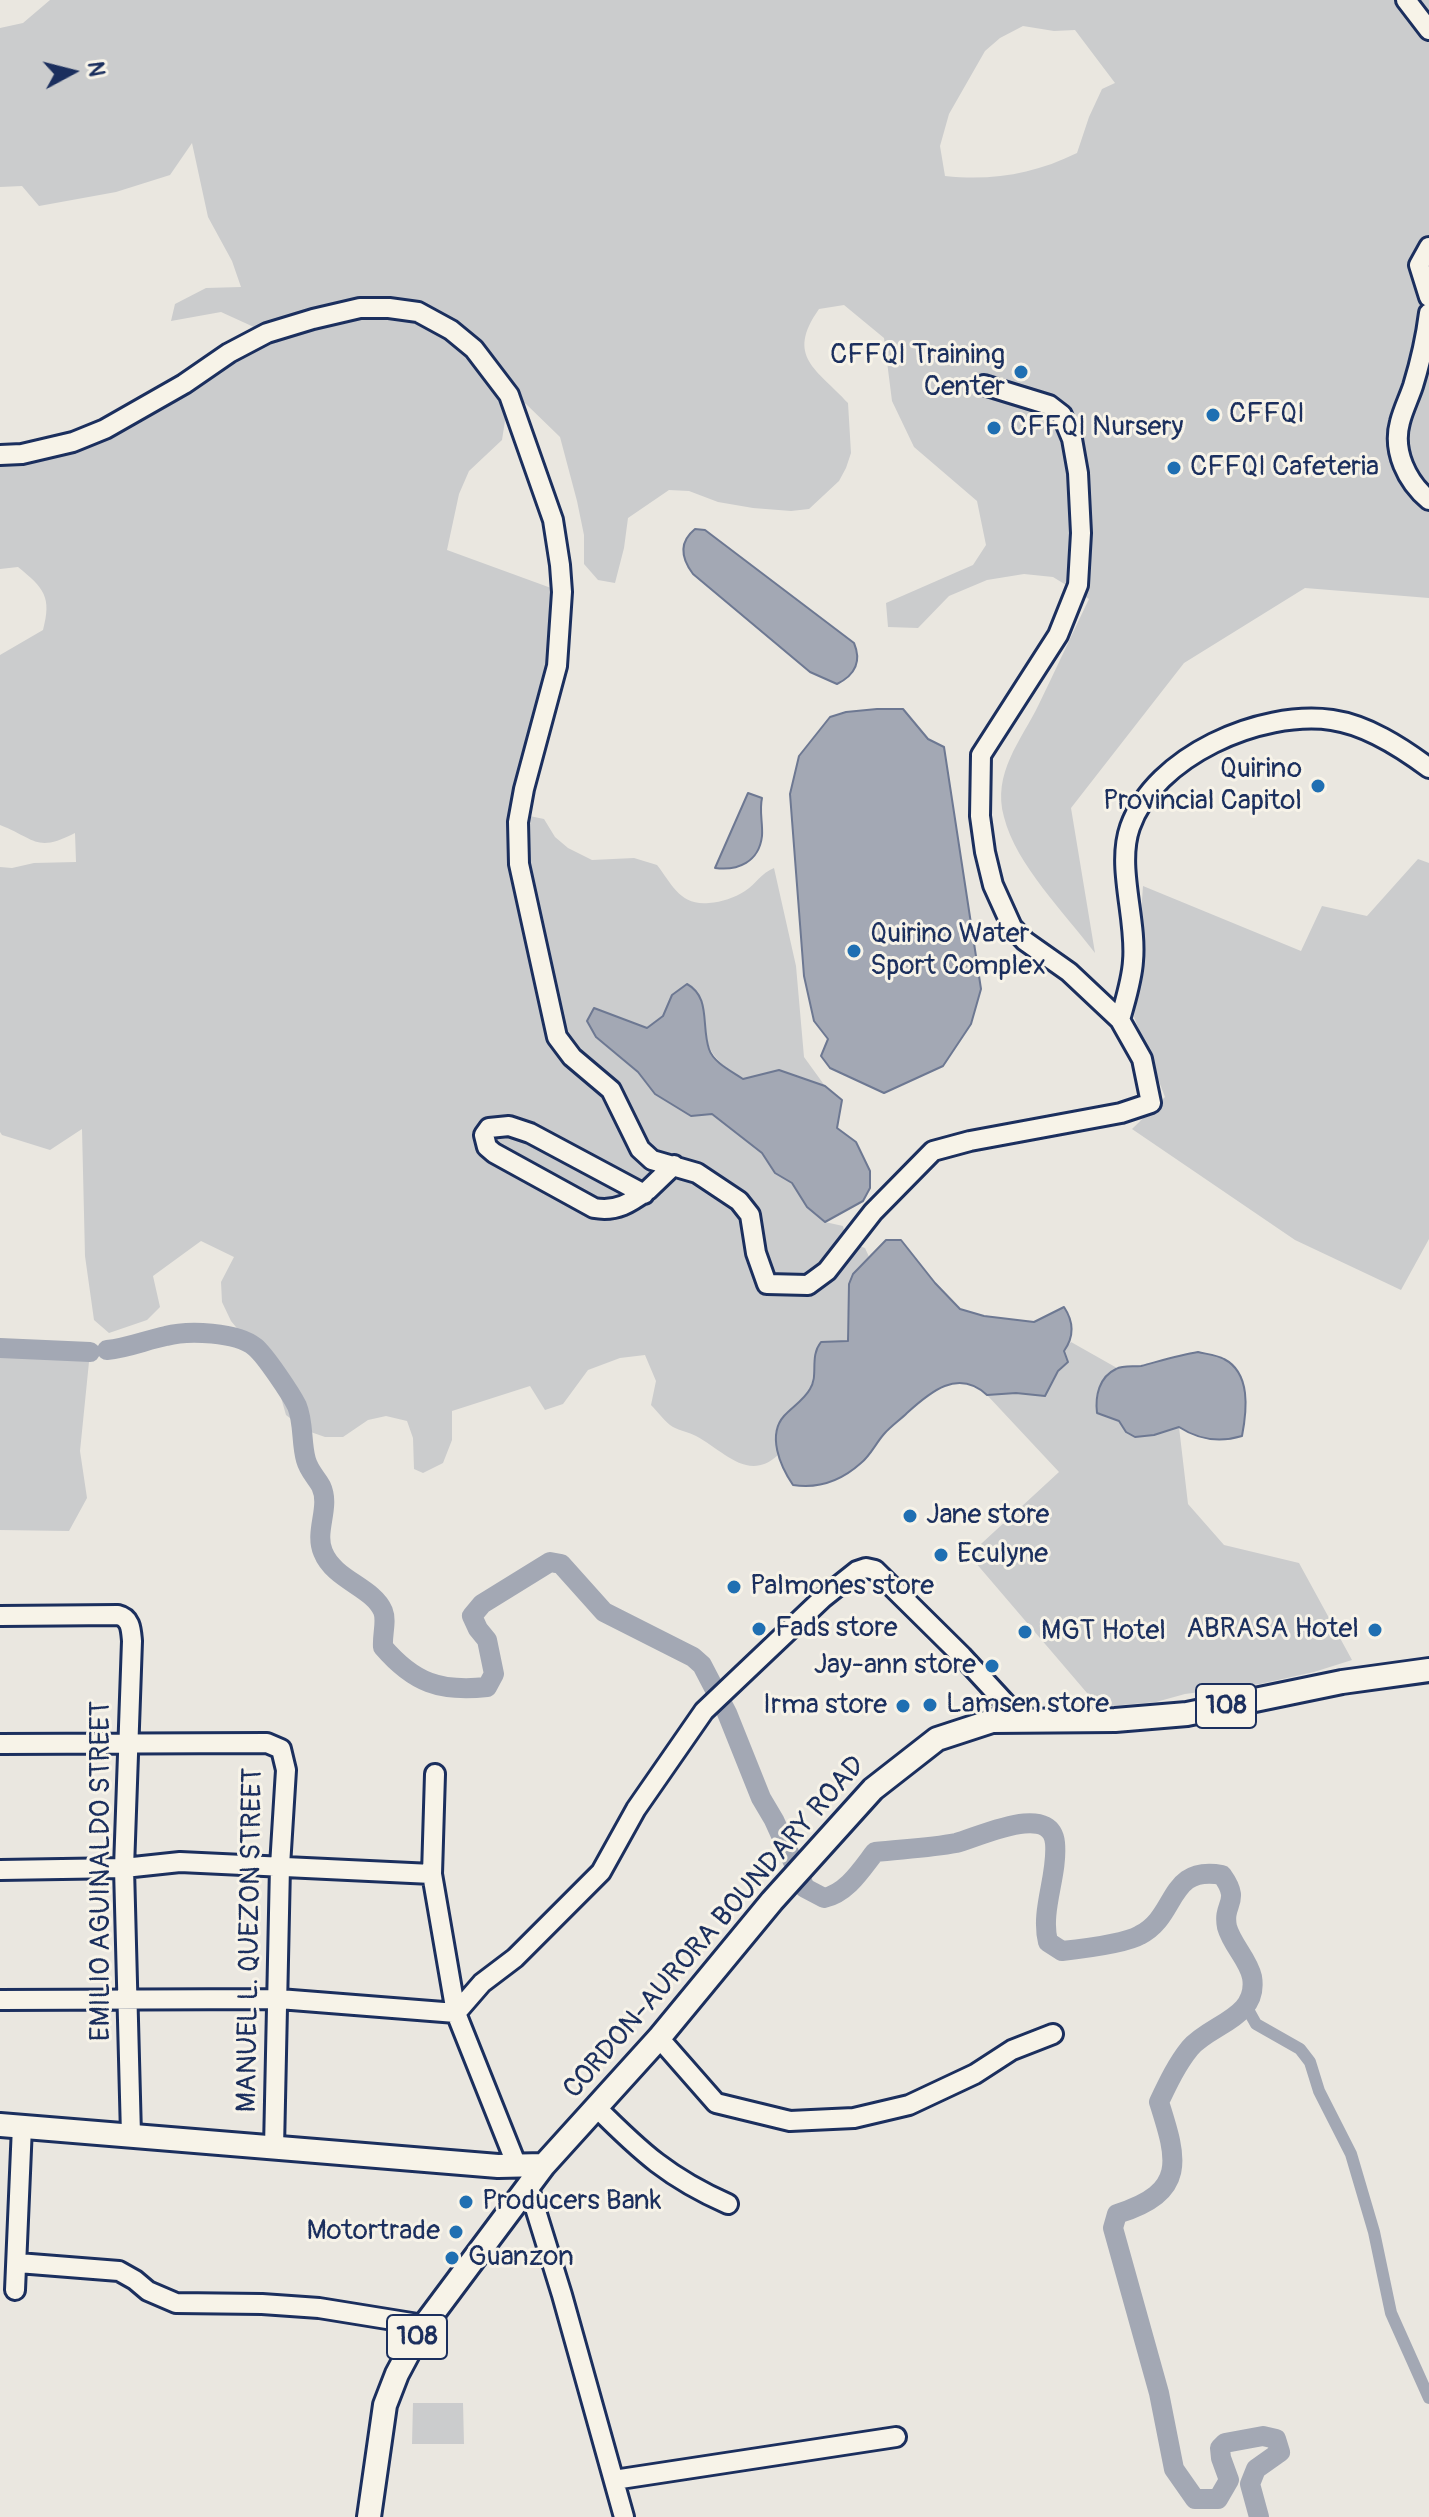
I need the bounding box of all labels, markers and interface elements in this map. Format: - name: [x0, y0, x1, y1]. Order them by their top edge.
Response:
- north arrow: [32, 32, 112, 112]
- text: N: [81, 60, 111, 78]
- place label: CFFQI Training Center: [830, 339, 1005, 405]
- marker: CFFQI Training Center: [1012, 363, 1030, 381]
- place label: CFFQI: [1229, 398, 1305, 432]
- marker: CFFQI: [1204, 406, 1222, 424]
- place label: CFFQI Nursery: [1010, 411, 1183, 445]
- marker: CFFQI Nursery: [985, 419, 1003, 437]
- place label: CFFQI Cafeteria: [1190, 451, 1379, 485]
- marker: CFFQI Cafeteria: [1165, 459, 1183, 477]
- place label: Quirino Provincial Capitol: [1103, 753, 1302, 819]
- marker: Quirino Provincial Capitol: [1309, 777, 1327, 795]
- place label: Quirino Water Sport Complex: [870, 918, 1046, 984]
- marker: Quirino Water Sport Complex: [845, 942, 863, 960]
- place label: Jane store: [926, 1499, 1049, 1533]
- marker: Jane store: [901, 1507, 919, 1525]
- place label: Eculyne: [957, 1538, 1048, 1572]
- marker: Eculyne: [932, 1546, 950, 1564]
- place label: Palmones store: [750, 1570, 934, 1604]
- marker: Palmones store: [725, 1578, 743, 1596]
- place label: Fads store: [775, 1612, 898, 1646]
- place label: ABRASA Hotel: [1186, 1613, 1359, 1647]
- place label: MGT Hotel: [1041, 1615, 1166, 1649]
- marker: Fads store: [750, 1620, 768, 1638]
- marker: ABRASA Hotel: [1366, 1621, 1384, 1639]
- marker: MGT Hotel: [1016, 1623, 1034, 1641]
- place label: Jay-ann store: [814, 1649, 976, 1683]
- marker: Jay-ann store: [983, 1657, 1001, 1675]
- road number: 108: [1196, 1684, 1256, 1728]
- place label: Lamsen store: [946, 1688, 1109, 1722]
- place label: Irma store: [763, 1689, 887, 1723]
- marker: Lamsen store: [921, 1696, 939, 1714]
- marker: Irma store: [894, 1697, 912, 1715]
- street label: EMILIO AGUINALDO STREET: [85, 1701, 119, 2041]
- street label: CORDON-AURORA BOUNDARY ROAD: [557, 1750, 873, 2106]
- street label: MANUEL L. QUEZON STREET: [231, 1767, 271, 2113]
- place label: Producers Bank: [482, 2185, 661, 2219]
- marker: Producers Bank: [457, 2193, 475, 2211]
- place label: Motortrade: [306, 2215, 440, 2249]
- marker: Motortrade: [447, 2223, 465, 2241]
- place label: Guanzon: [468, 2241, 574, 2275]
- marker: Guanzon: [443, 2249, 461, 2267]
- road number: 108: [387, 2315, 447, 2359]

